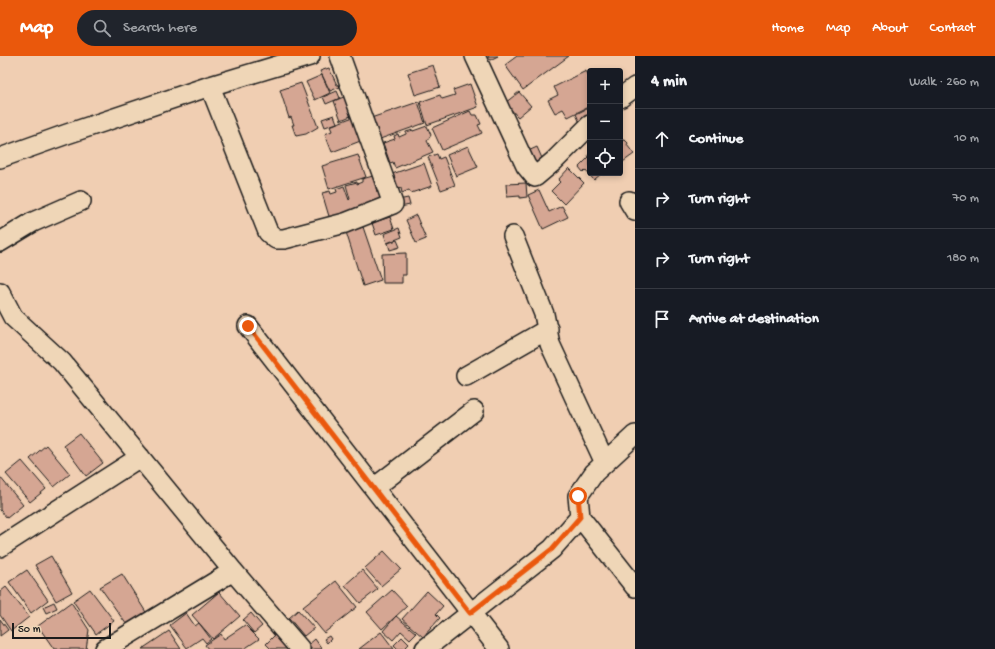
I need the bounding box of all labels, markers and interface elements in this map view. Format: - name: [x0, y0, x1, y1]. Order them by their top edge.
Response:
- search box: [77, 10, 357, 46]
- text: Map: [20, 17, 53, 40]
- icon: search: [91, 17, 113, 39]
- text: Search here: [123, 19, 197, 37]
- text: Home: [772, 20, 804, 37]
- text: Map: [826, 20, 850, 37]
- text: About: [872, 20, 908, 37]
- text: Contact: [930, 20, 975, 37]
- map controls: [587, 68, 623, 176]
- button: +: [587, 68, 623, 104]
- text: 4 min: [651, 72, 687, 92]
- text: Walk · 260 m: [909, 75, 979, 90]
- button: −: [587, 104, 623, 140]
- icon: ahead: [651, 128, 673, 150]
- text: Continue: [689, 130, 743, 148]
- text: 10 m: [954, 131, 979, 146]
- button: locate: [587, 140, 623, 176]
- icon: right: [651, 188, 673, 210]
- text: Turn right: [689, 190, 749, 208]
- text: 70 m: [953, 191, 979, 206]
- icon: right: [651, 248, 673, 270]
- text: Turn right: [689, 250, 749, 268]
- text: 180 m: [947, 251, 979, 266]
- icon: arrive: [651, 308, 673, 330]
- text: Arrive at destination: [689, 310, 819, 328]
- route end: [239, 317, 257, 335]
- route start: [569, 487, 587, 505]
- scale bar: [12, 621, 111, 640]
- text: 50 m: [18, 624, 40, 636]

